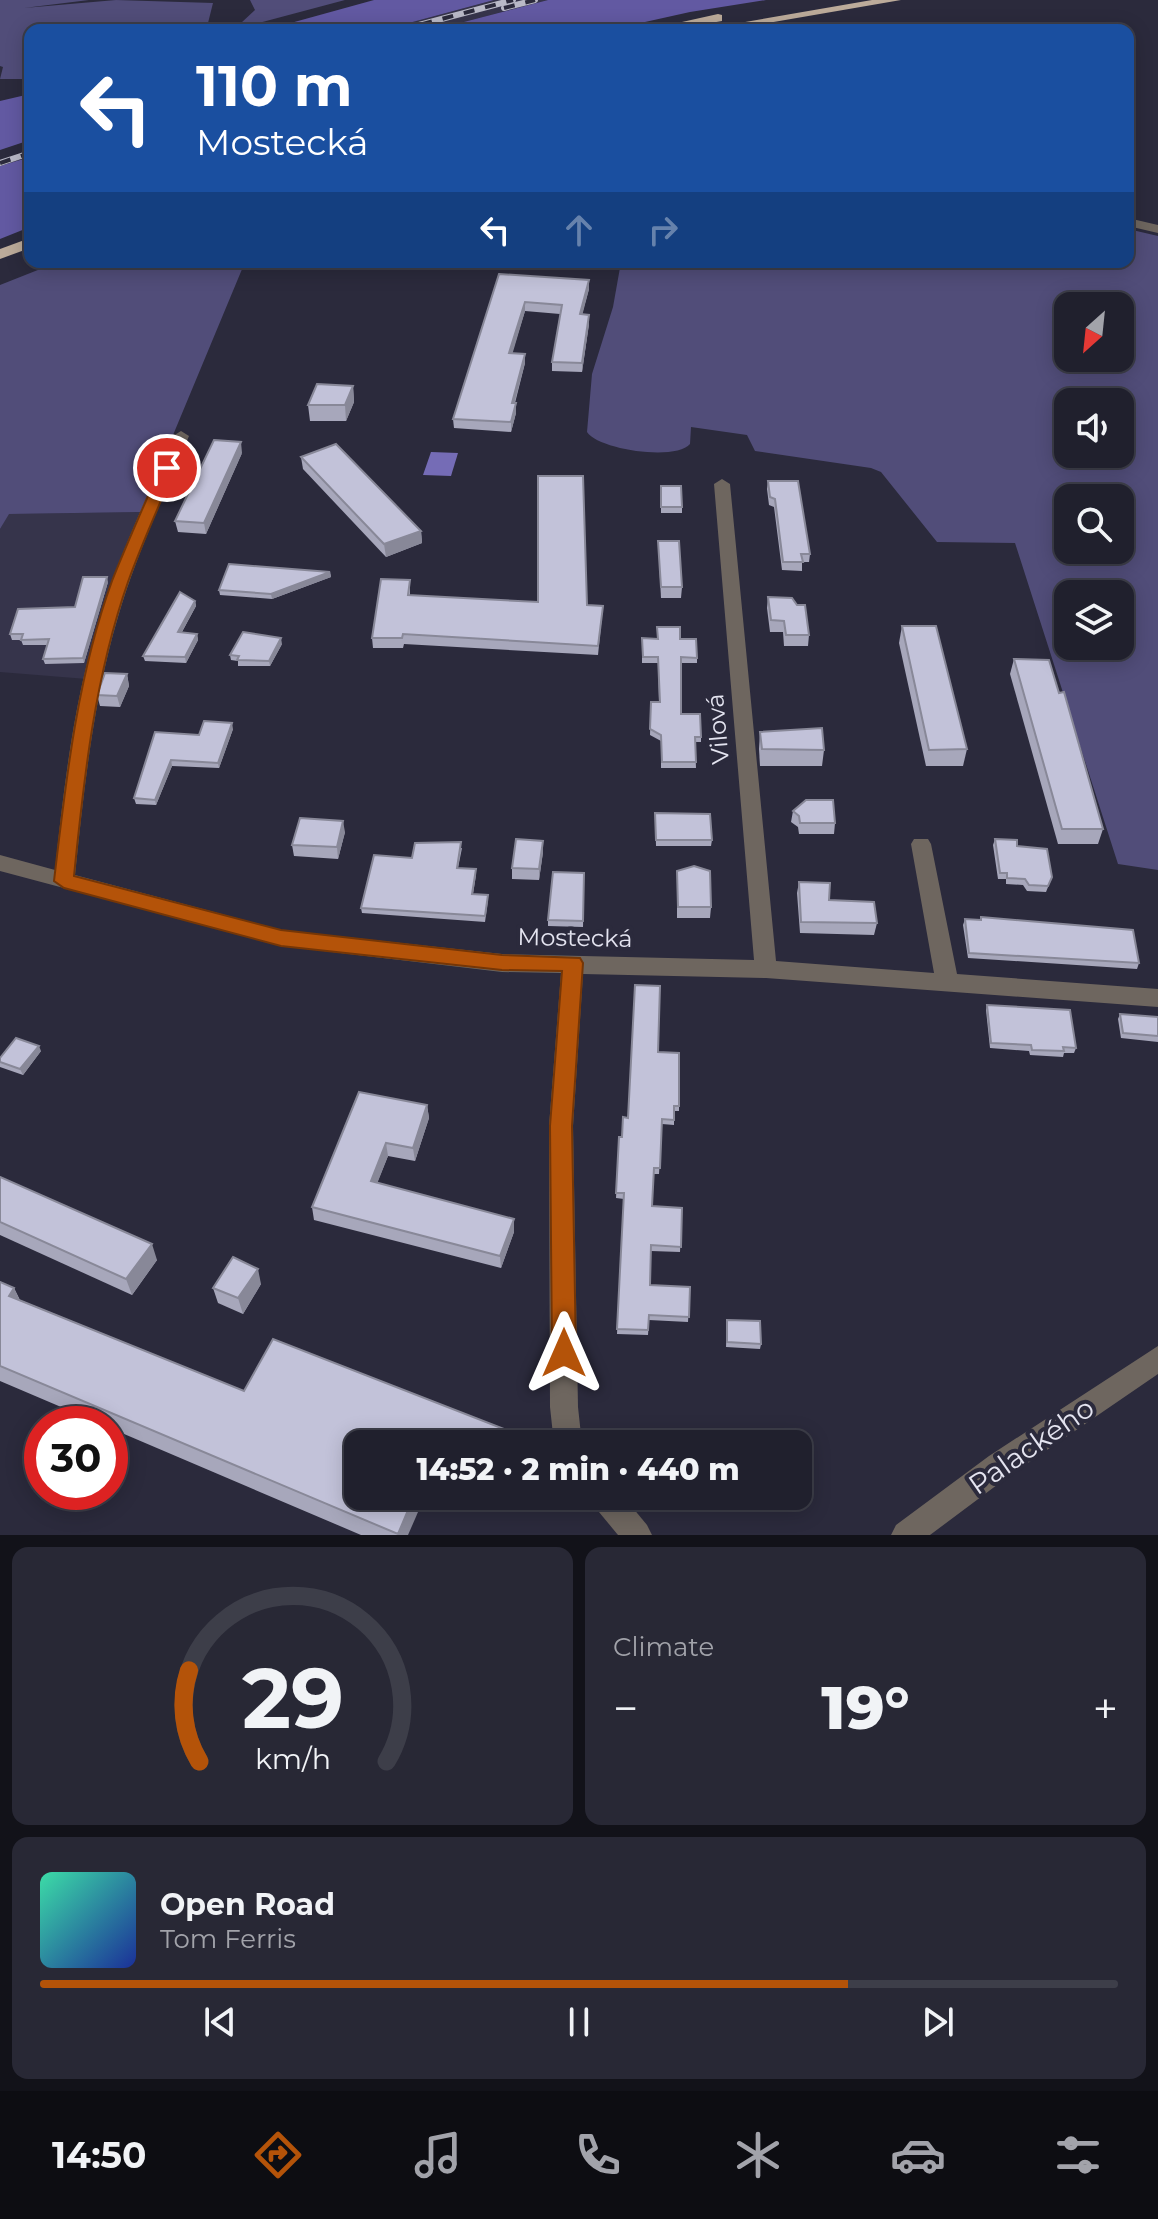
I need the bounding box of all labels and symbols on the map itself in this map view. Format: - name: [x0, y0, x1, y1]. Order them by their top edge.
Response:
- north arrow: [1054, 292, 1134, 372]
- pin: [133, 434, 201, 502]
- street label: Vilová: [700, 693, 735, 765]
- street label: Mostecká: [517, 922, 633, 953]
- position arrow: [522, 1311, 606, 1395]
- street label: Palackého: [962, 1390, 1100, 1502]
- speed limit sign: 30: [24, 1406, 128, 1510]

